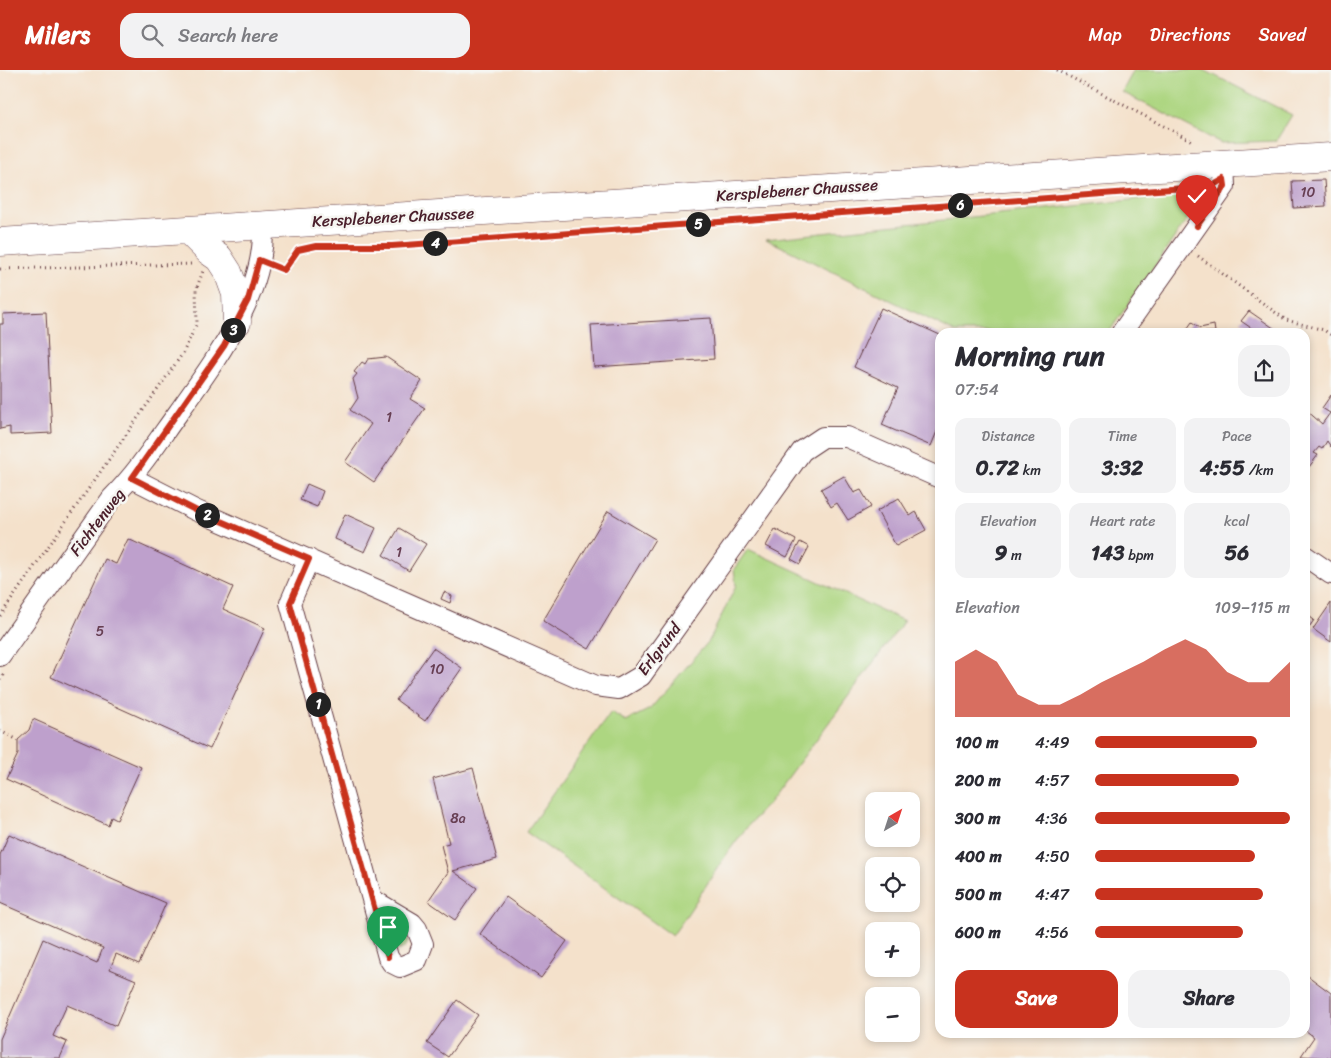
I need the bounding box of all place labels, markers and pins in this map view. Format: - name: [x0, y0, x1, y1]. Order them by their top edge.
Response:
- pin: [1176, 175, 1218, 226]
- pin: 6: [948, 192, 972, 218]
- pin: 5: [686, 212, 710, 236]
- pin: 4: [422, 230, 448, 256]
- pin: 3: [220, 318, 246, 342]
- pin: 2: [194, 502, 220, 528]
- pin: 1: [306, 692, 330, 716]
- pin: [367, 906, 409, 957]

